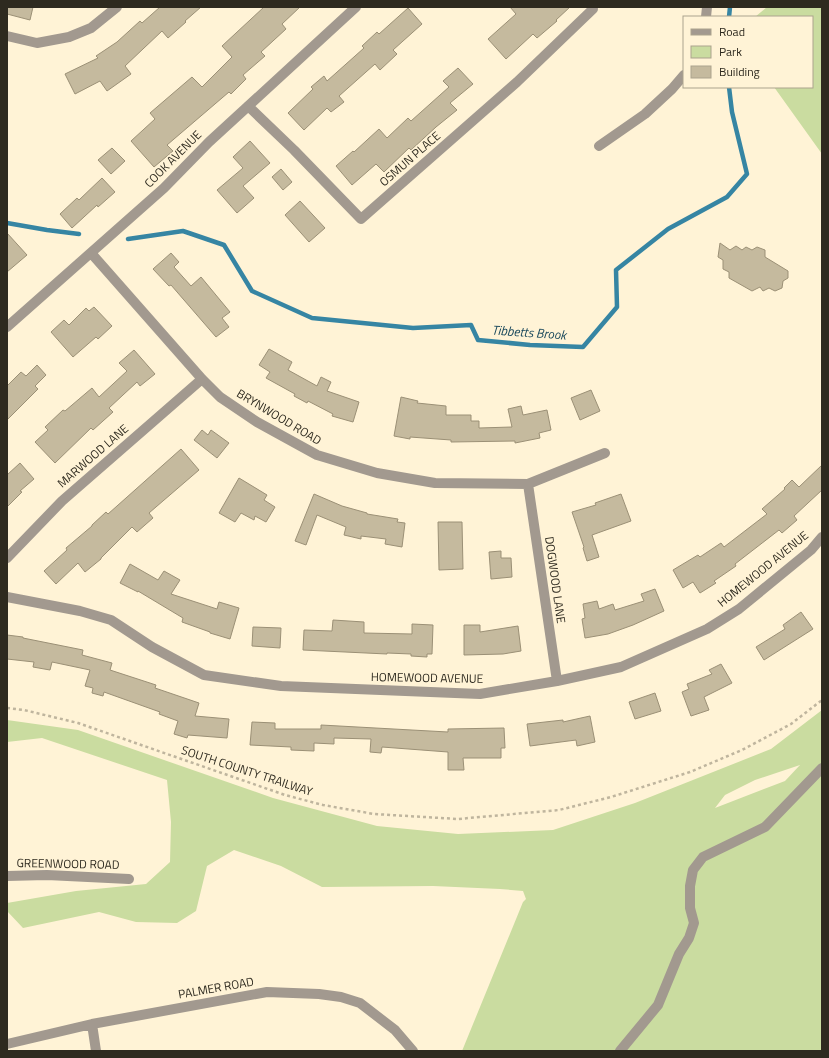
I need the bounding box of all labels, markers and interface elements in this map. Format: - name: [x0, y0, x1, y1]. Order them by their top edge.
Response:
- legend: [683, 16, 813, 88]
- text: Road: [719, 22, 745, 41]
- text: Park: [719, 42, 742, 61]
- text: Building: [719, 62, 760, 81]
- street label: COOK AVENUE: [140, 125, 206, 192]
- street label: OSMUN PLACE: [375, 126, 445, 191]
- water label: Tibbetts Brook: [491, 319, 569, 345]
- street label: BRYNWOOD ROAD: [233, 384, 326, 450]
- street label: MARWOOD LANE: [53, 419, 133, 492]
- street label: HOMEWOOD AVENUE: [713, 526, 813, 611]
- street label: DOGWOOD LANE: [540, 535, 571, 625]
- street label: HOMEWOOD AVENUE: [371, 667, 484, 688]
- street label: SOUTH COUNTY TRAILWAY: [179, 740, 316, 801]
- street label: GREENWOOD ROAD: [16, 853, 120, 874]
- street label: PALMER ROAD: [177, 971, 255, 1004]

